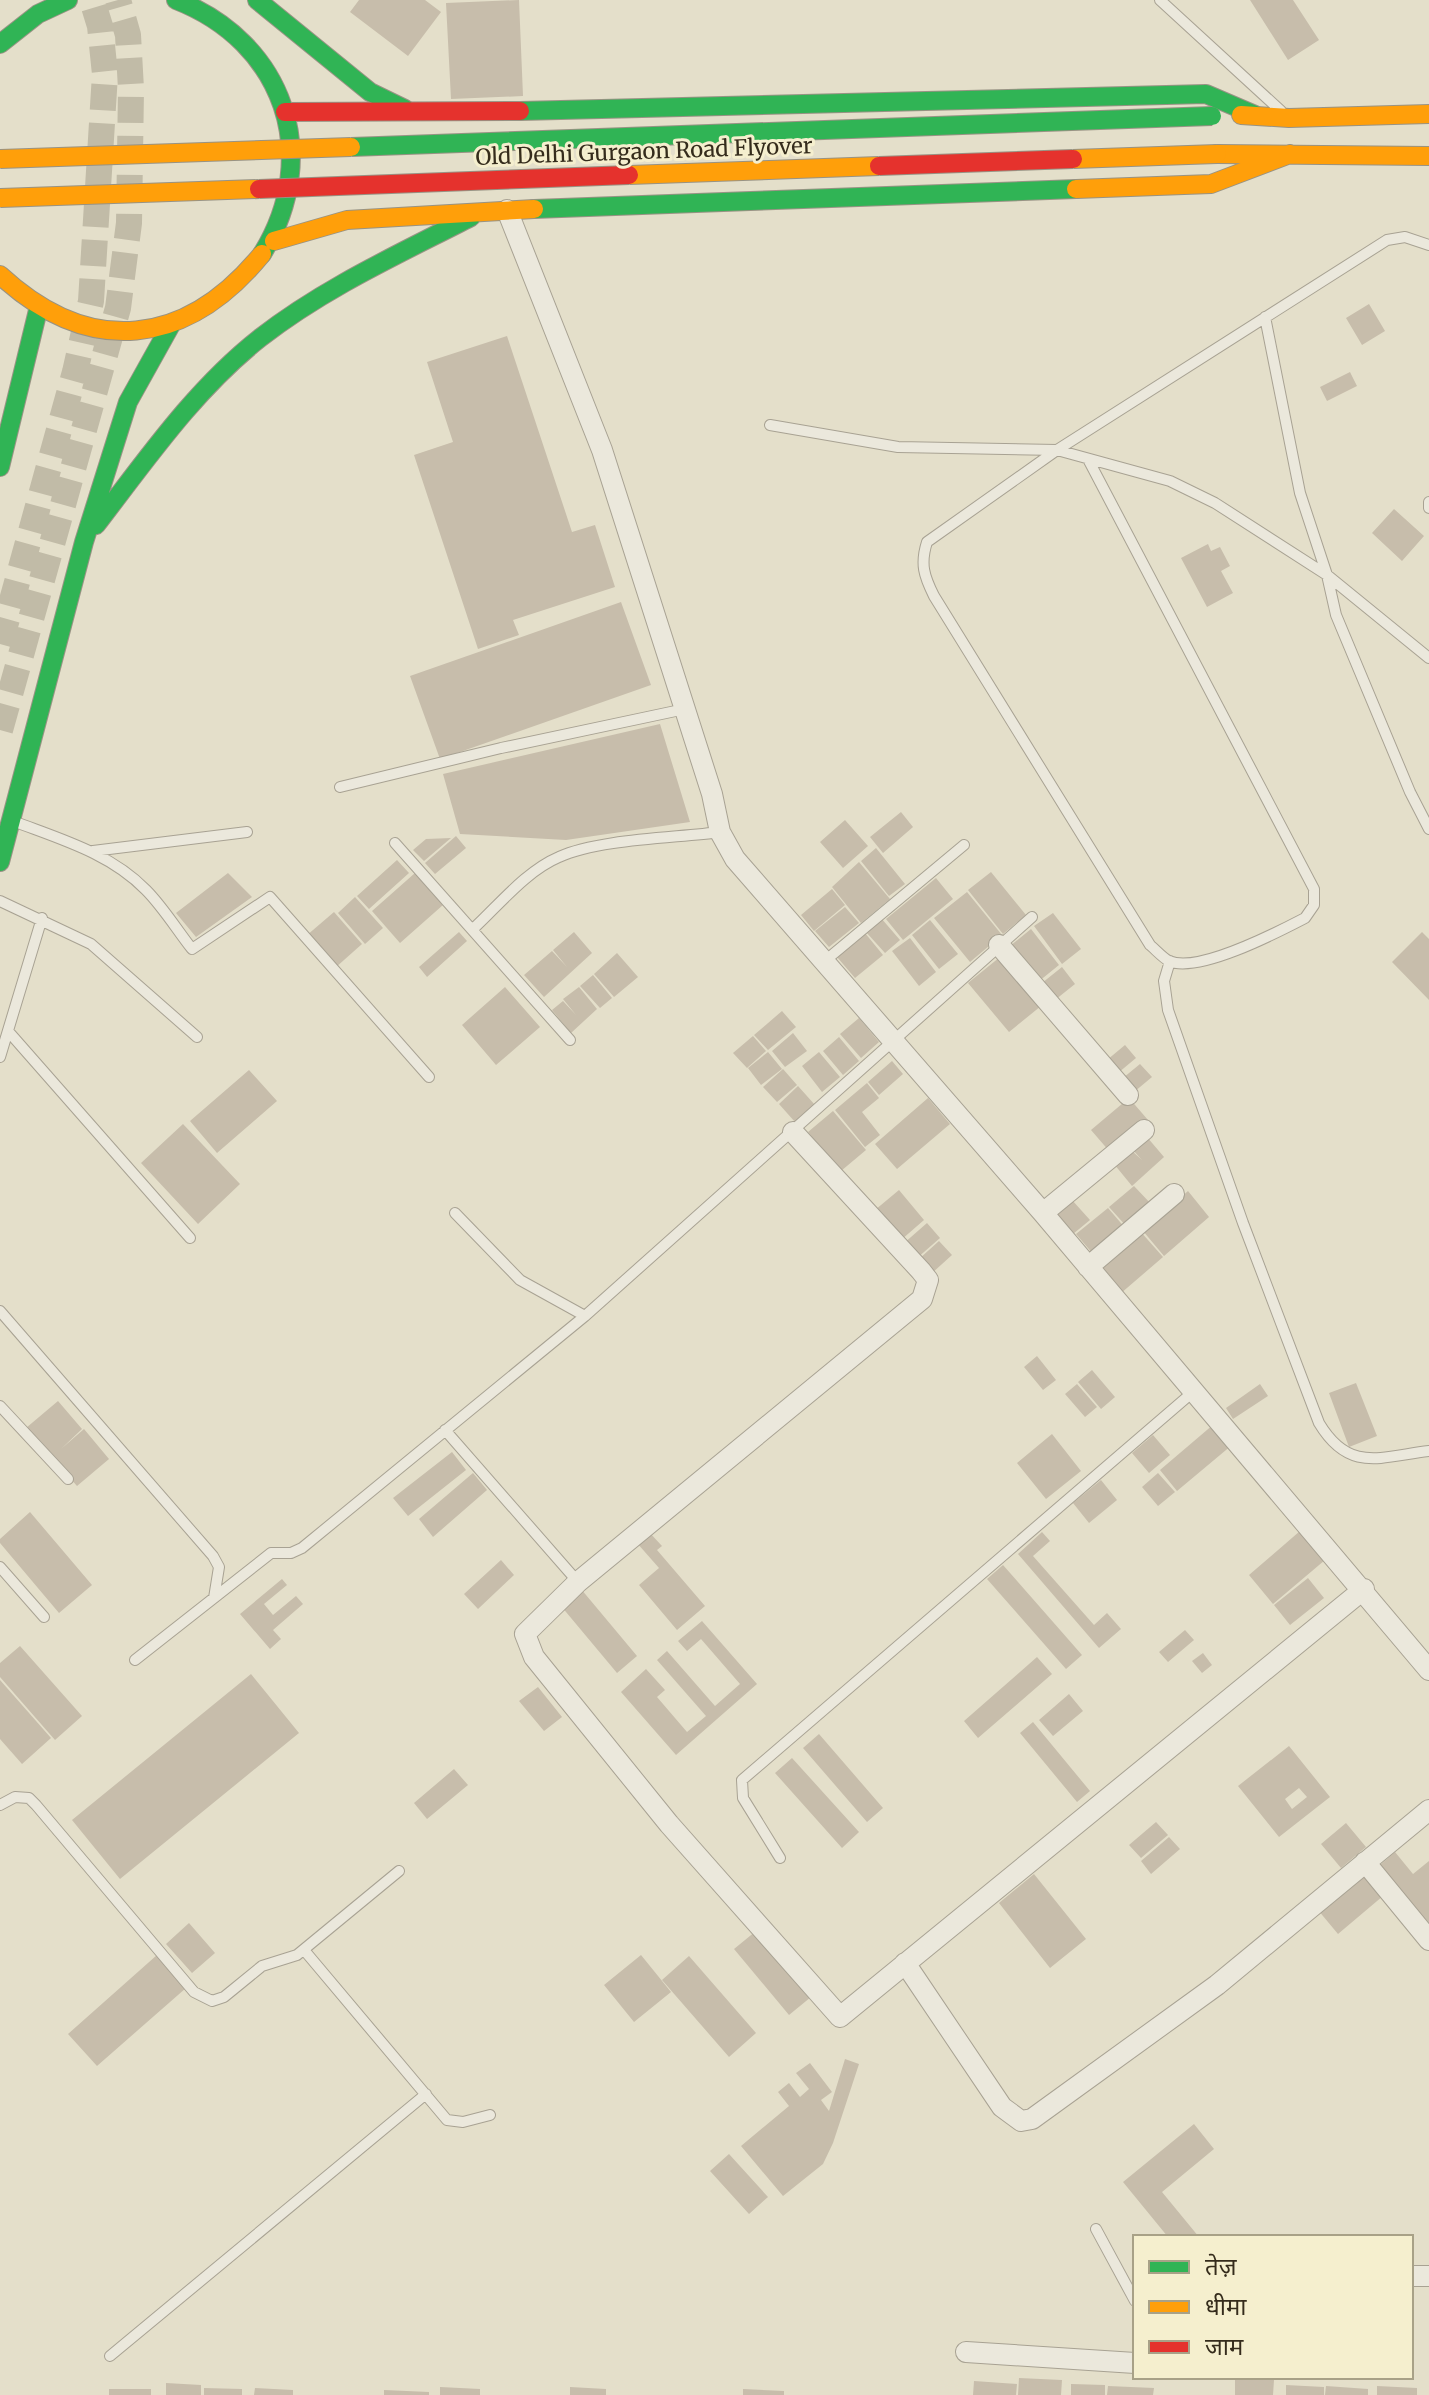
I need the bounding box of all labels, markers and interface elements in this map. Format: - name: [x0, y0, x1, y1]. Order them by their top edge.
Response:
- street label: Old Delhi Gurgaon Road Flyover: [475, 131, 813, 171]
- legend: [1133, 2235, 1413, 2379]
- text: तेज़: [1205, 2251, 1238, 2282]
- text: धीमा: [1205, 2291, 1247, 2322]
- text: जाम: [1205, 2331, 1244, 2362]

